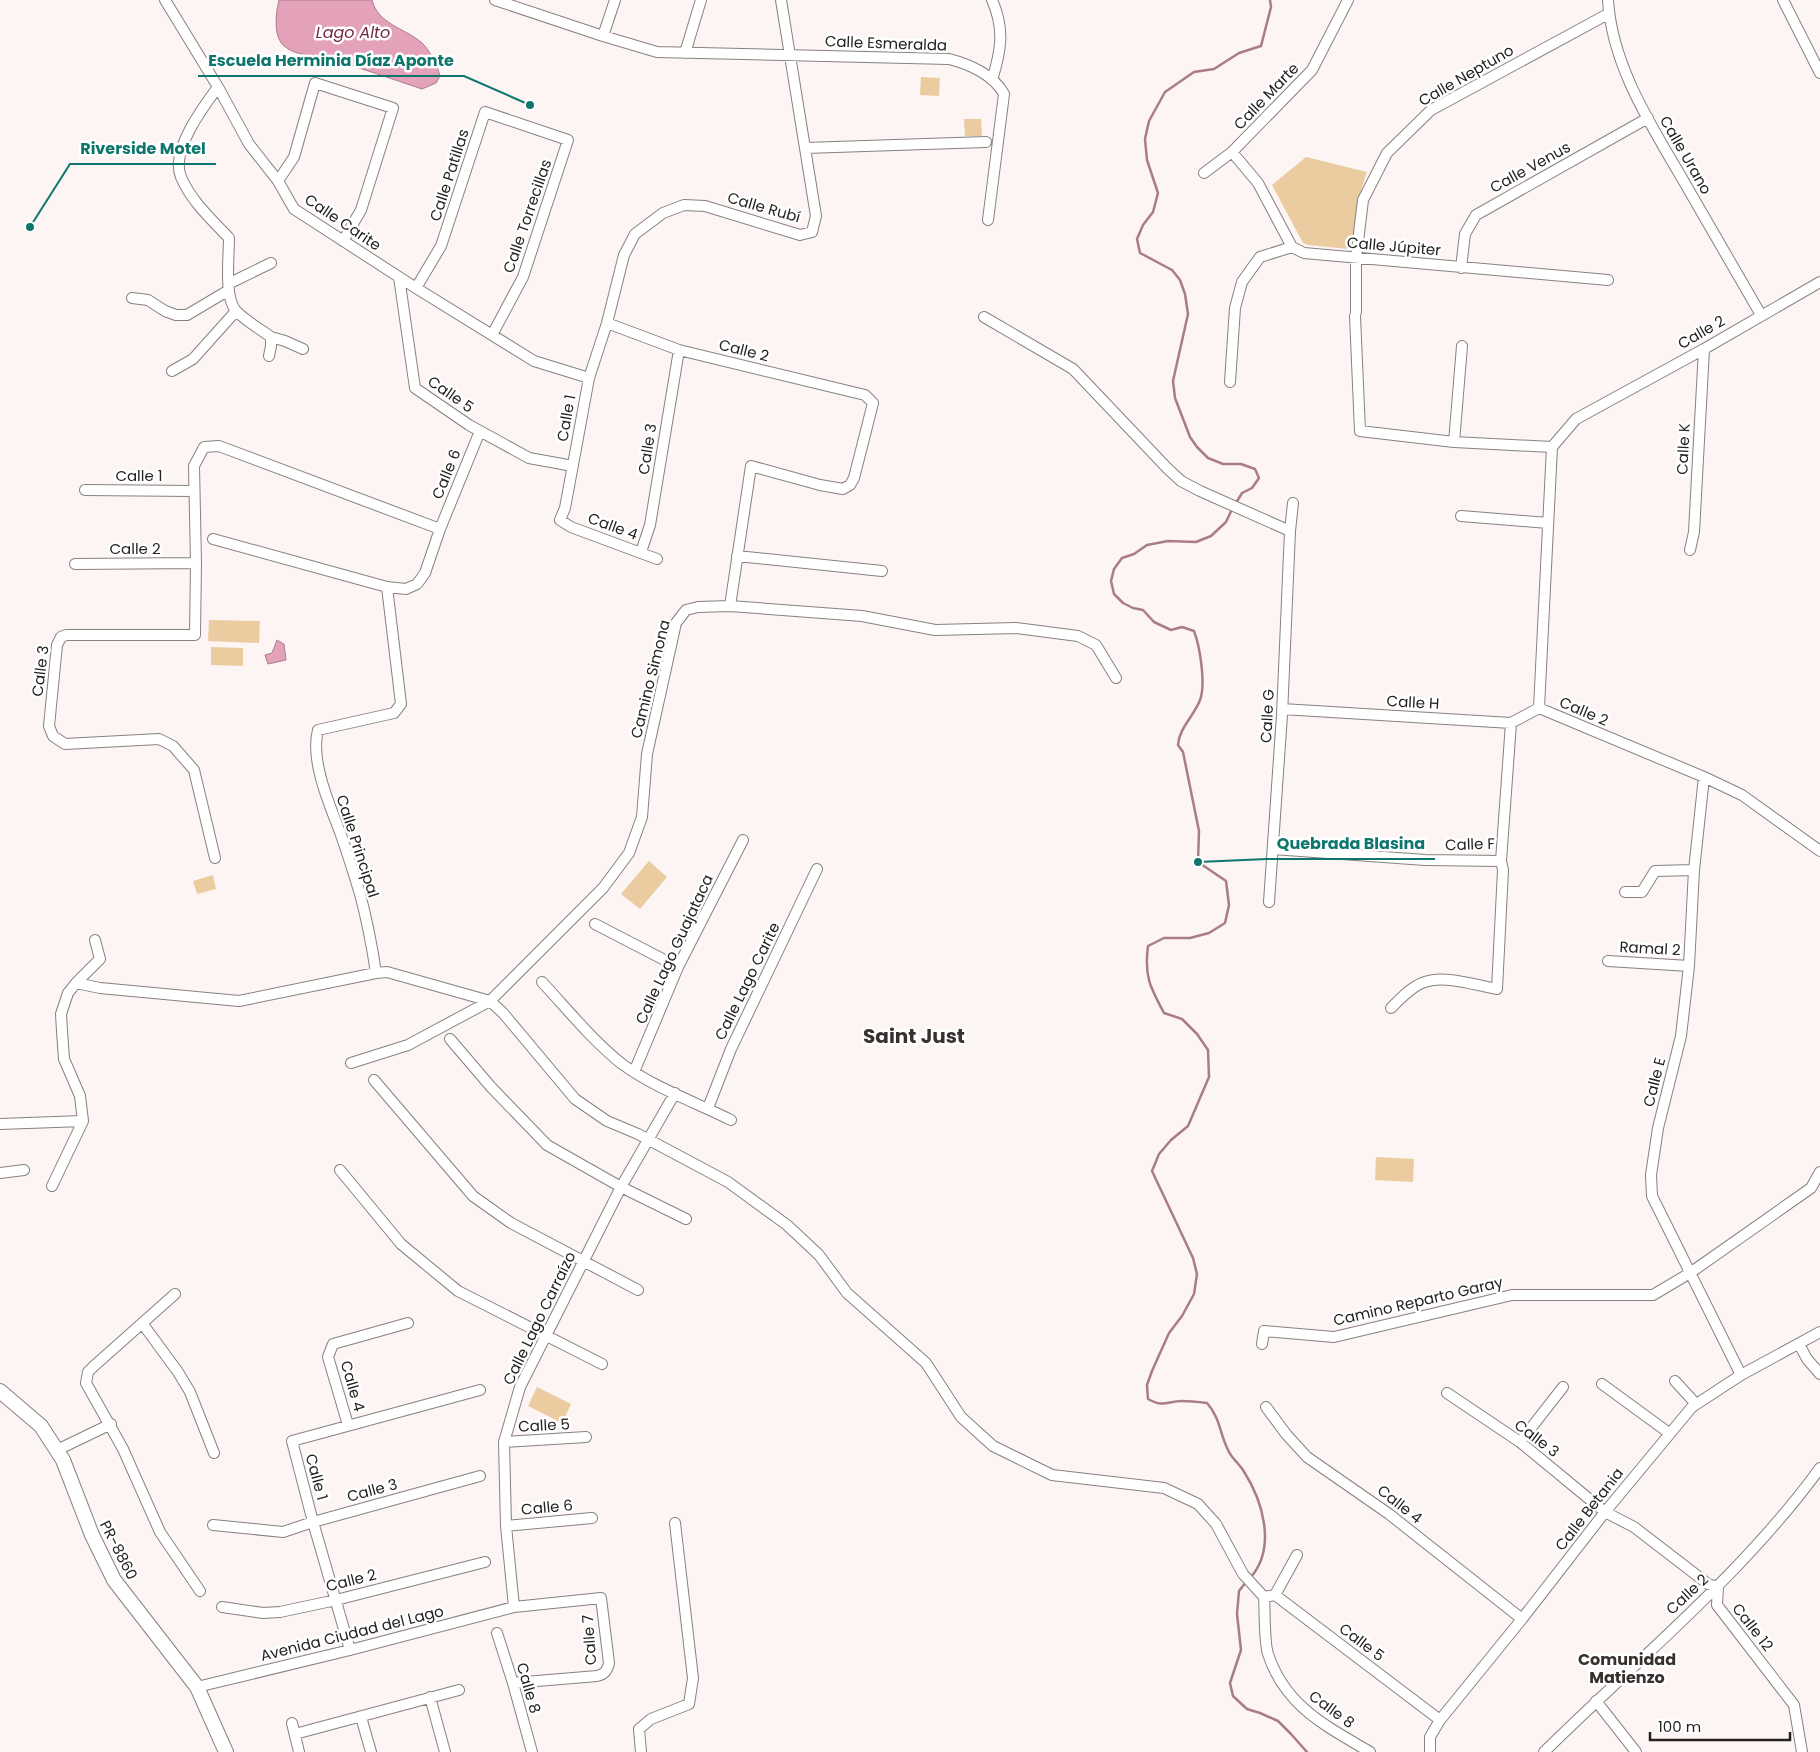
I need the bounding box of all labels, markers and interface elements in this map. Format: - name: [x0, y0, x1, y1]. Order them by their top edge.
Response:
- water label: Lago Alto: [316, 21, 390, 44]
- street label: Calle Esmeralda: [824, 30, 948, 56]
- street label: Calle Neptuno: [1415, 39, 1517, 111]
- callout: Escuela Herminia Díaz Aponte: [198, 45, 464, 76]
- text: Escuela Herminia Díaz Aponte: [208, 49, 454, 72]
- street label: Calle Marte: [1229, 58, 1303, 134]
- street label: Calle Urano: [1655, 112, 1717, 198]
- street label: Calle Patillas: [424, 126, 474, 224]
- callout: Riverside Motel: [70, 133, 216, 164]
- street label: Calle Venus: [1486, 136, 1574, 198]
- text: Riverside Motel: [80, 137, 206, 160]
- street label: Calle Torrecillas: [498, 156, 556, 276]
- street label: Calle Rubí: [725, 187, 803, 228]
- street label: Calle Carite: [301, 189, 385, 255]
- street label: Calle Júpiter: [1346, 231, 1442, 261]
- street label: Calle 2: [1674, 310, 1728, 354]
- street label: Calle 2: [717, 334, 771, 366]
- street label: Calle 5: [424, 371, 478, 417]
- street label: Calle 1: [552, 393, 580, 443]
- street label: Calle 3: [633, 422, 661, 476]
- street label: Calle K: [1671, 423, 1695, 475]
- street label: Calle 6: [427, 446, 465, 502]
- street label: Calle 1: [115, 465, 163, 486]
- street label: Calle 4: [585, 507, 641, 545]
- street label: Calle 2: [109, 538, 161, 559]
- street label: Camino Simona: [625, 618, 675, 740]
- street label: Calle 3: [26, 644, 54, 698]
- street label: Calle G: [1255, 688, 1279, 744]
- street label: Calle H: [1386, 690, 1440, 714]
- street label: Calle 2: [1556, 691, 1612, 731]
- street label: Calle Principal: [332, 792, 384, 900]
- callout: Quebrada Blasina: [1267, 828, 1435, 859]
- text: Quebrada Blasina: [1277, 832, 1425, 855]
- street label: Calle F: [1445, 833, 1496, 855]
- street label: Calle Lago Guajataca: [630, 871, 718, 1027]
- street label: Calle Lago Carite: [709, 919, 785, 1043]
- street label: Ramal 2: [1619, 936, 1681, 960]
- district label: Saint Just: [863, 1022, 965, 1050]
- street label: Calle E: [1638, 1055, 1670, 1109]
- street label: Calle Lago Carraízo: [498, 1248, 580, 1388]
- street label: Camino Reparto Garay: [1331, 1271, 1505, 1331]
- street label: Calle 4: [336, 1358, 370, 1414]
- street label: Calle 5: [518, 1413, 570, 1437]
- street label: Calle 3: [1510, 1414, 1564, 1462]
- street label: Calle 1: [301, 1451, 333, 1503]
- street label: Calle Betania: [1550, 1463, 1628, 1555]
- street label: Calle 3: [345, 1473, 399, 1507]
- street label: Calle 4: [1373, 1480, 1427, 1528]
- street label: Calle 6: [520, 1494, 574, 1520]
- street label: PR-8860: [95, 1517, 143, 1583]
- street label: Calle 2: [324, 1564, 378, 1596]
- street label: Calle 2: [1661, 1569, 1713, 1619]
- street label: Calle 12: [1728, 1599, 1778, 1655]
- street label: Avenida Ciudad del Lago: [258, 1600, 446, 1666]
- street label: Calle 7: [577, 1614, 601, 1666]
- street label: Calle 5: [1335, 1618, 1389, 1666]
- district label: Comunidad Matienzo: [1578, 1648, 1676, 1689]
- street label: Calle 8: [512, 1660, 546, 1716]
- street label: Calle 8: [1305, 1685, 1359, 1733]
- scale bar: [1650, 1710, 1790, 1742]
- text: 100 m: [1658, 1716, 1701, 1737]

